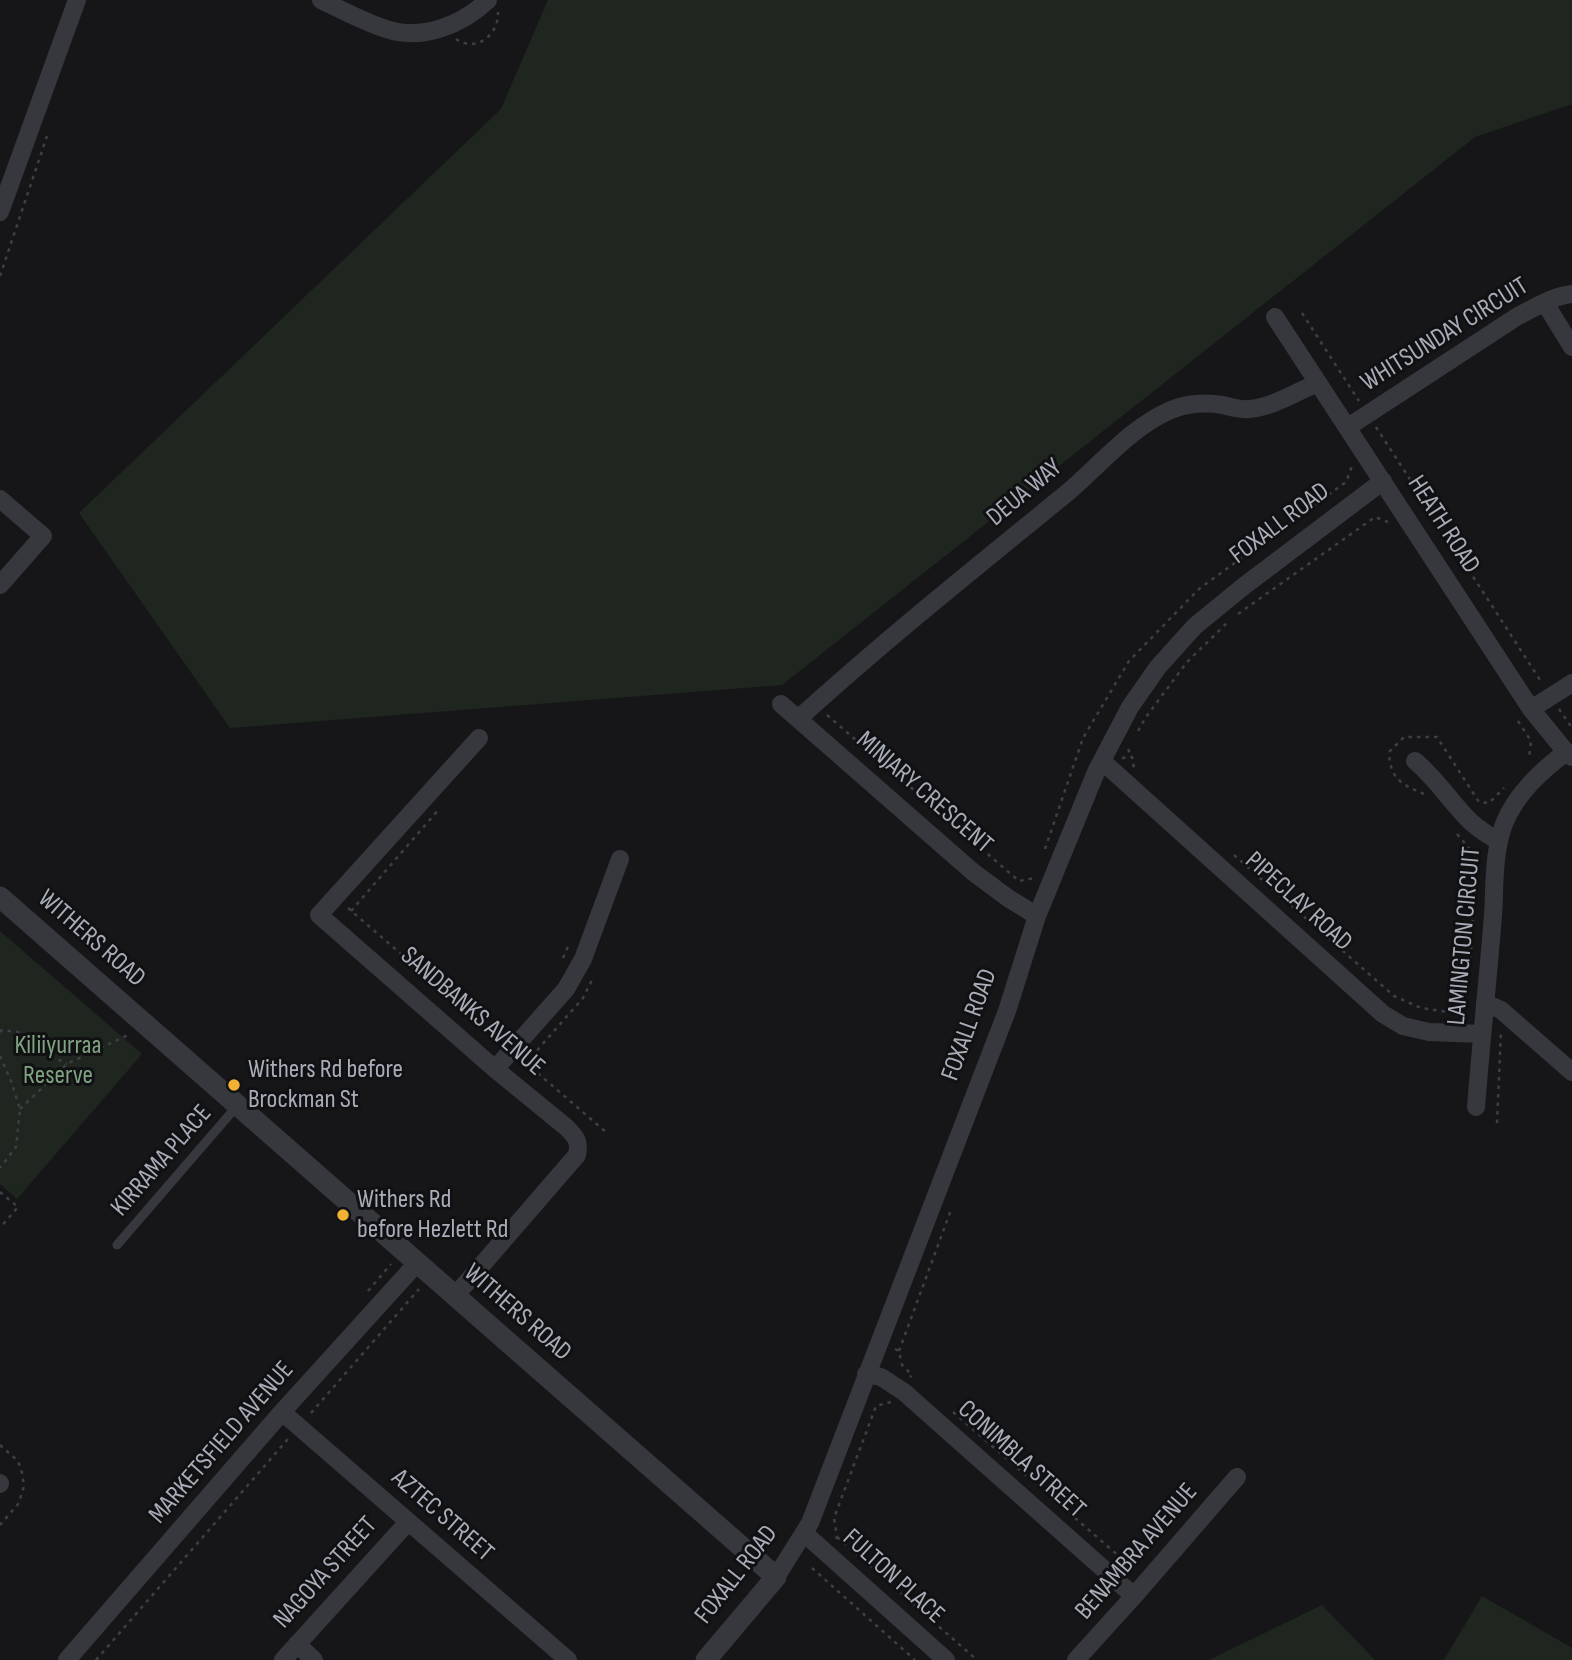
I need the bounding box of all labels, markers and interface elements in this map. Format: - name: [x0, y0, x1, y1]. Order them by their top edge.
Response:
- street label: WHITSUNDAY CIRCUIT: [1356, 271, 1534, 399]
- street label: DEUA WAY: [981, 453, 1069, 533]
- street label: HEATH ROAD: [1400, 470, 1486, 580]
- street label: FOXALL ROAD: [1224, 476, 1336, 572]
- street label: MINJARY CRESCENT: [849, 725, 999, 861]
- street label: LAMINGTON CIRCUIT: [1442, 845, 1488, 1027]
- street label: PIPECLAY ROAD: [1238, 846, 1358, 958]
- street label: WITHERS ROAD: [31, 884, 151, 994]
- street label: SANDBANKS AVENUE: [394, 941, 550, 1083]
- street label: FOXALL ROAD: [935, 965, 1005, 1085]
- park label: Kiliiyurraa Reserve: [14, 1030, 102, 1092]
- place label: Withers Rd before Brockman St: [248, 1054, 403, 1116]
- marker: Withers Rd before Brockman St: [226, 1077, 242, 1093]
- street label: KIRRAMA PLACE: [105, 1099, 219, 1223]
- place label: Withers Rd before Hezlett Rd: [357, 1184, 508, 1246]
- marker: Withers Rd before Hezlett Rd: [335, 1207, 351, 1223]
- street label: WITHERS ROAD: [457, 1258, 577, 1368]
- street label: MARKETSFIELD AVENUE: [143, 1355, 301, 1531]
- street label: CONIMBLA STREET: [951, 1394, 1091, 1526]
- street label: AZTEC STREET: [384, 1463, 500, 1569]
- street label: BENAMBRA AVENUE: [1069, 1477, 1205, 1627]
- street label: NAGOYA STREET: [268, 1511, 384, 1635]
- street label: FOXALL ROAD: [689, 1520, 785, 1630]
- street label: FULTON PLACE: [836, 1523, 950, 1631]

